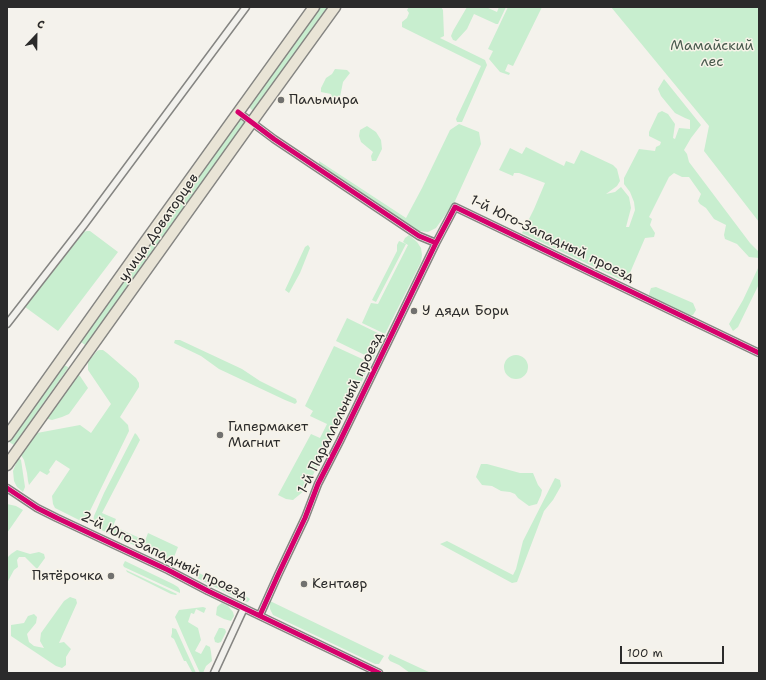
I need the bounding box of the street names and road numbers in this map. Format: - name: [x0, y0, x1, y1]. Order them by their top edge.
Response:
- street label: улица Доваторцев: [115, 171, 203, 285]
- street label: 1-й Юго-Западный проезд: [467, 192, 637, 286]
- street label: 1-й Параллельный проезд: [294, 329, 388, 497]
- street label: 2-й Юго-Западный проезд: [78, 508, 250, 604]

